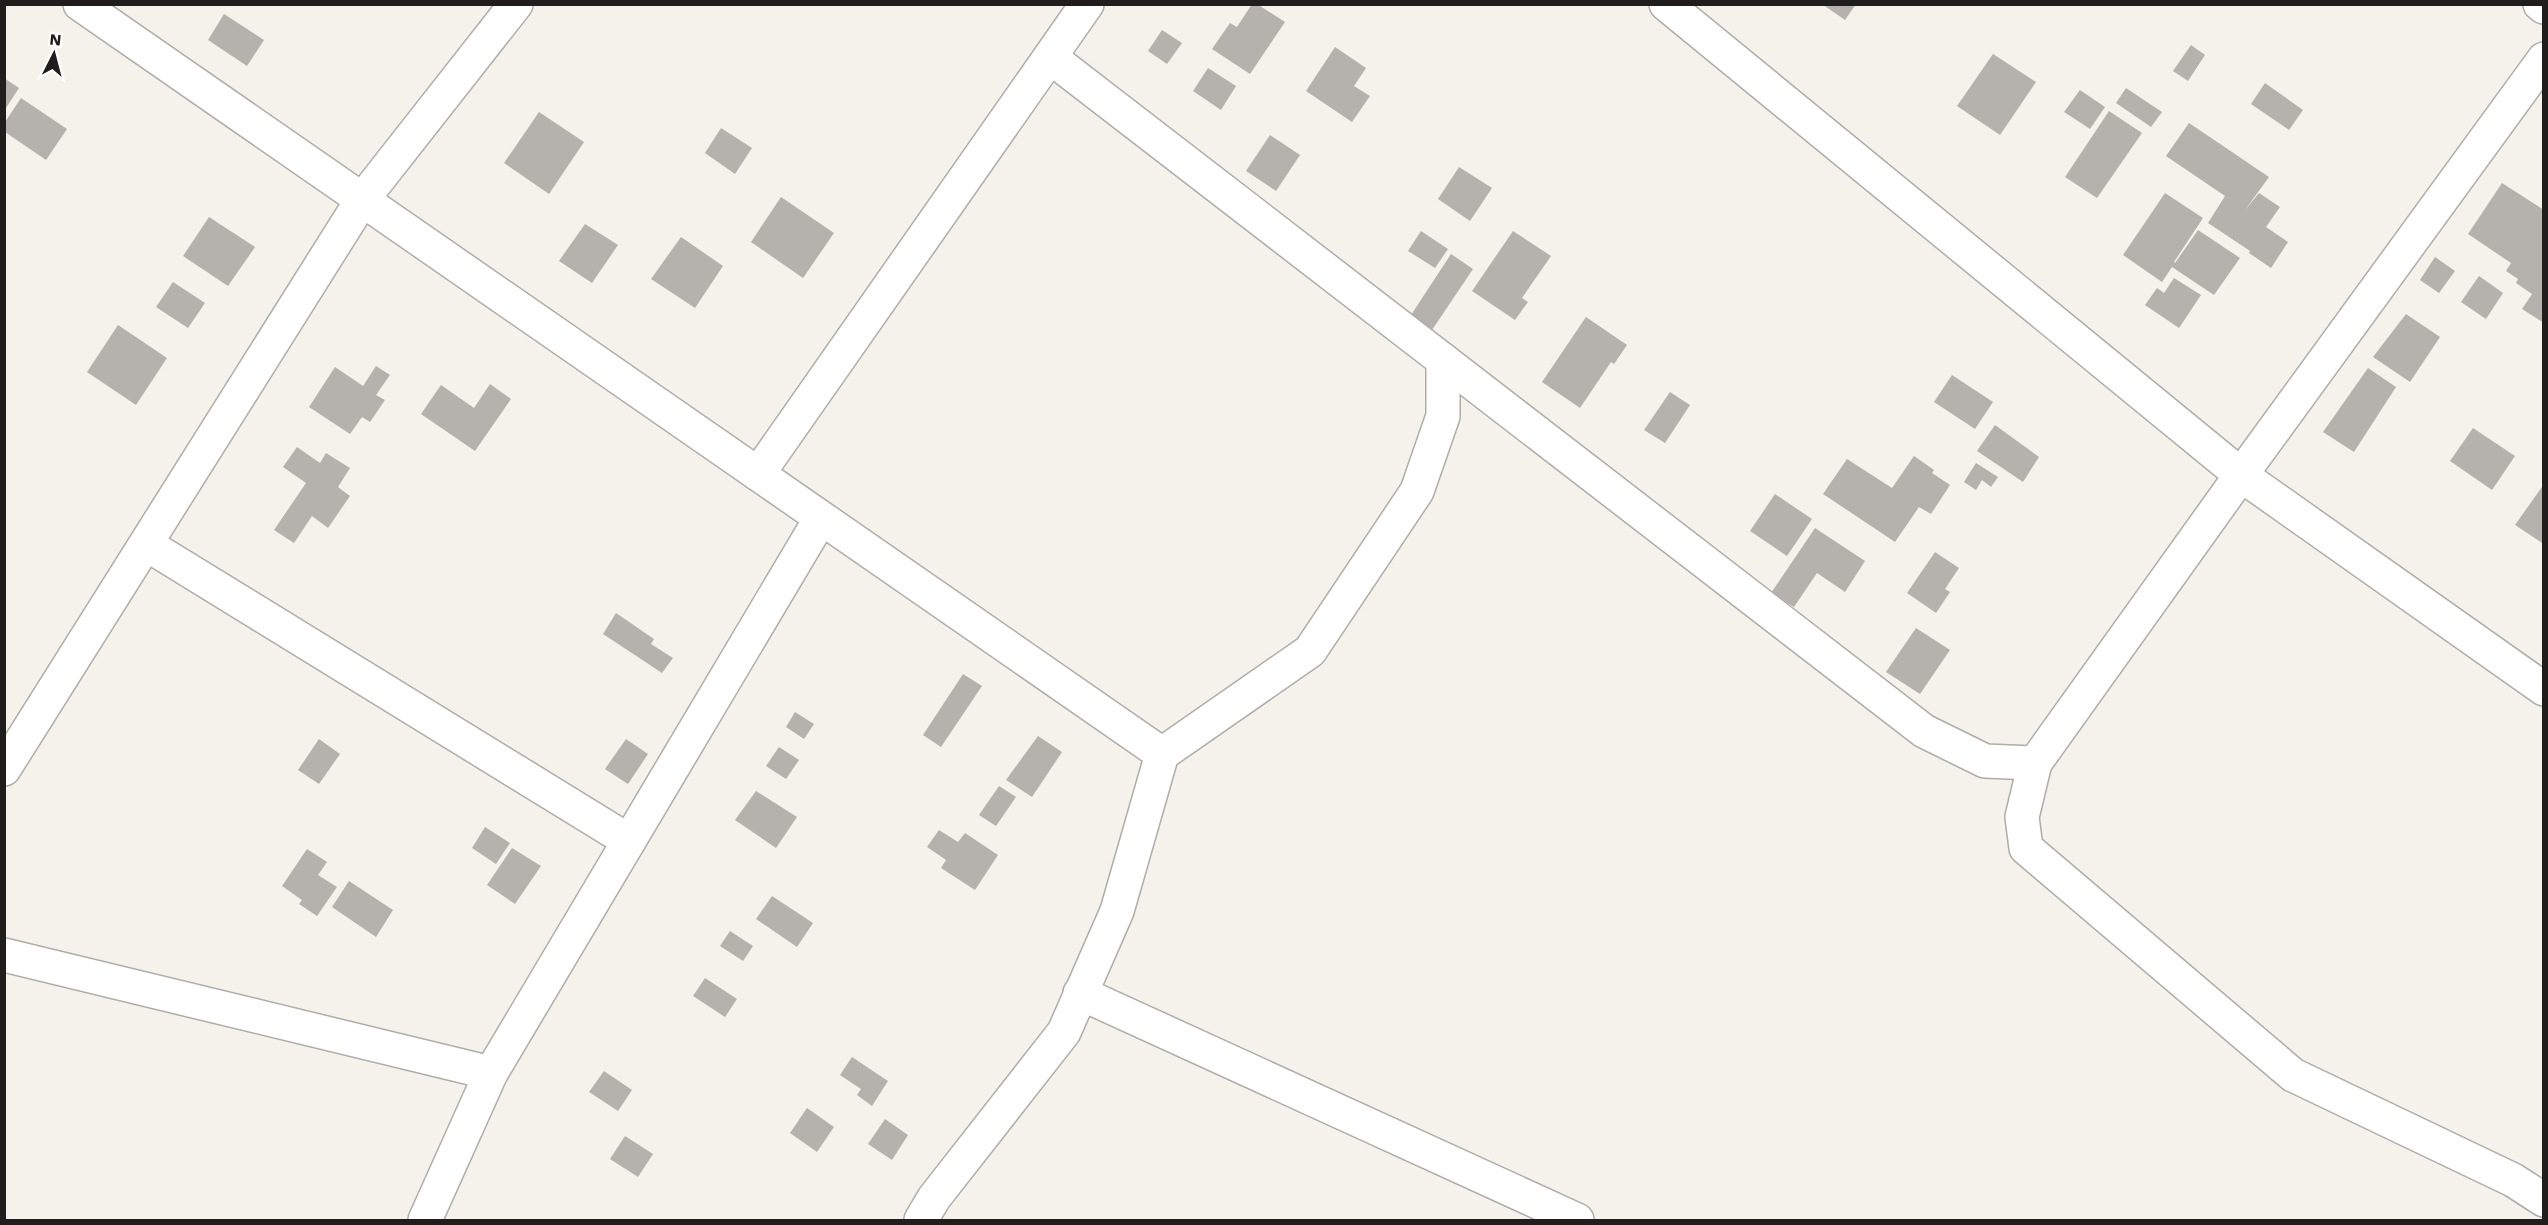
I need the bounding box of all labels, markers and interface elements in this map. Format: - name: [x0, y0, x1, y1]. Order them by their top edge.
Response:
- north arrow: [24, 24, 84, 84]
- text: N: [49, 30, 62, 50]

